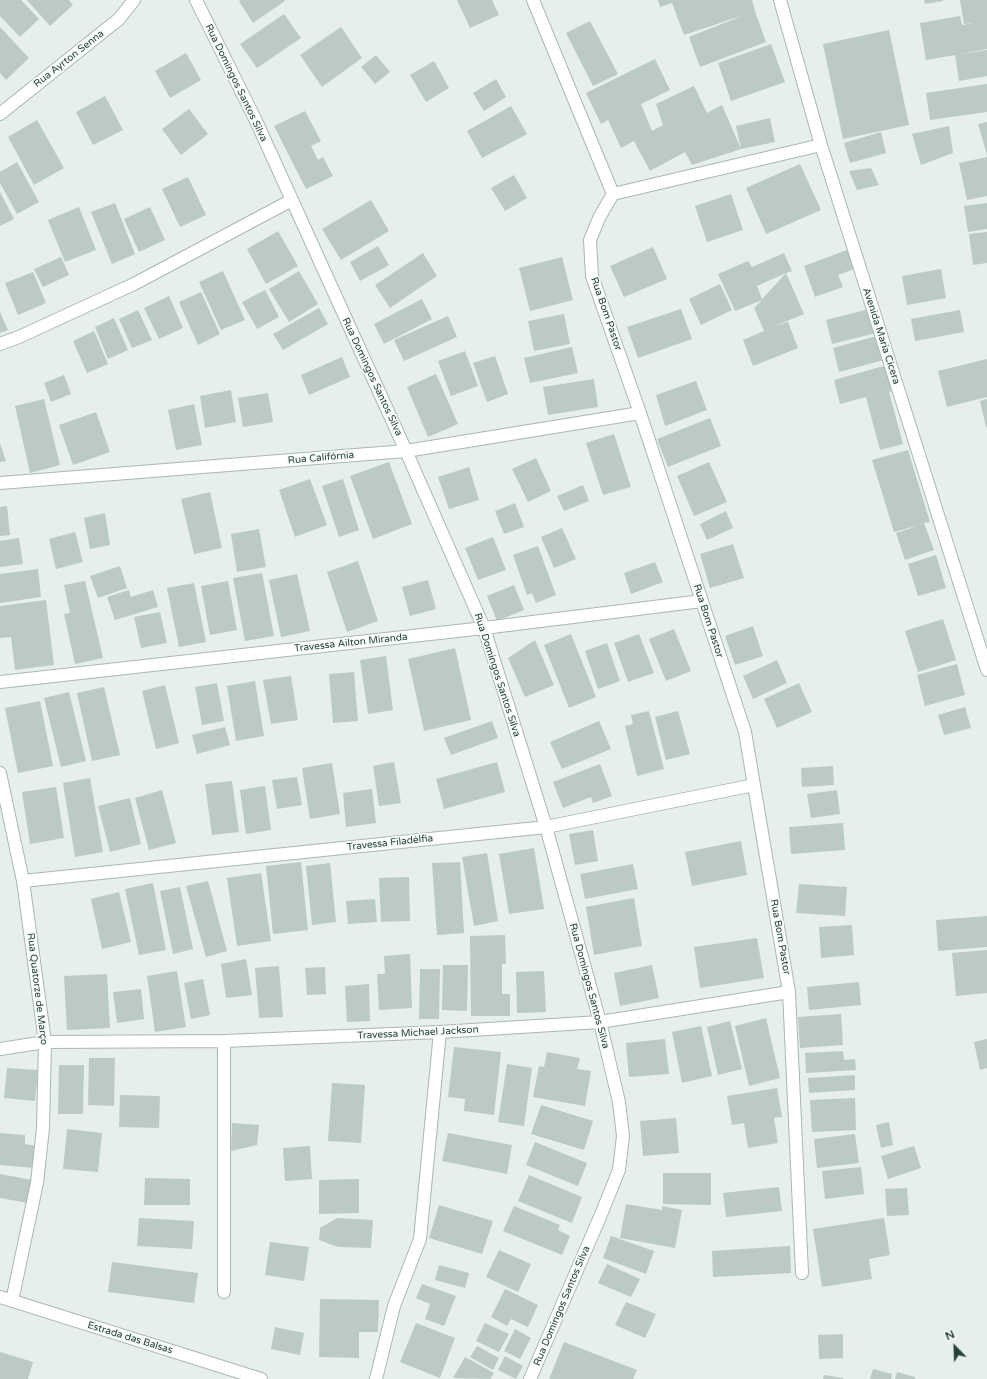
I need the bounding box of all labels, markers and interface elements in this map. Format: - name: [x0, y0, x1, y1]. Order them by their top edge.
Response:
- street label: Rua Domingos Santos Silva: [202, 22, 270, 144]
- street label: Rua Ayrton Senna: [31, 28, 107, 90]
- street label: Rua Bom Pastor: [588, 276, 624, 352]
- street label: Avenida Maria Cicera: [860, 286, 902, 386]
- street label: Rua Domingos Santos Silva: [339, 316, 405, 438]
- street label: Rua Califórnia: [287, 449, 355, 467]
- street label: Rua Bom Pastor: [690, 583, 726, 659]
- street label: Rua Domingos Santos Silva: [471, 612, 523, 738]
- street label: Travessa Ailton Miranda: [294, 631, 408, 655]
- street label: Travessa Filadélfia: [346, 833, 434, 853]
- street label: Rua Bom Pastor: [767, 898, 793, 976]
- street label: Rua Domingos Santos Silva: [566, 922, 612, 1050]
- street label: Rua Quatorze de Março: [24, 932, 50, 1046]
- street label: Travessa Michael Jackson: [357, 1024, 479, 1042]
- street label: Rua Domingos Santos Silva: [531, 1244, 593, 1368]
- street label: Estrada das Balsas: [86, 1319, 174, 1357]
- north arrow: [935, 1327, 975, 1367]
- text: N: [944, 1328, 957, 1343]

